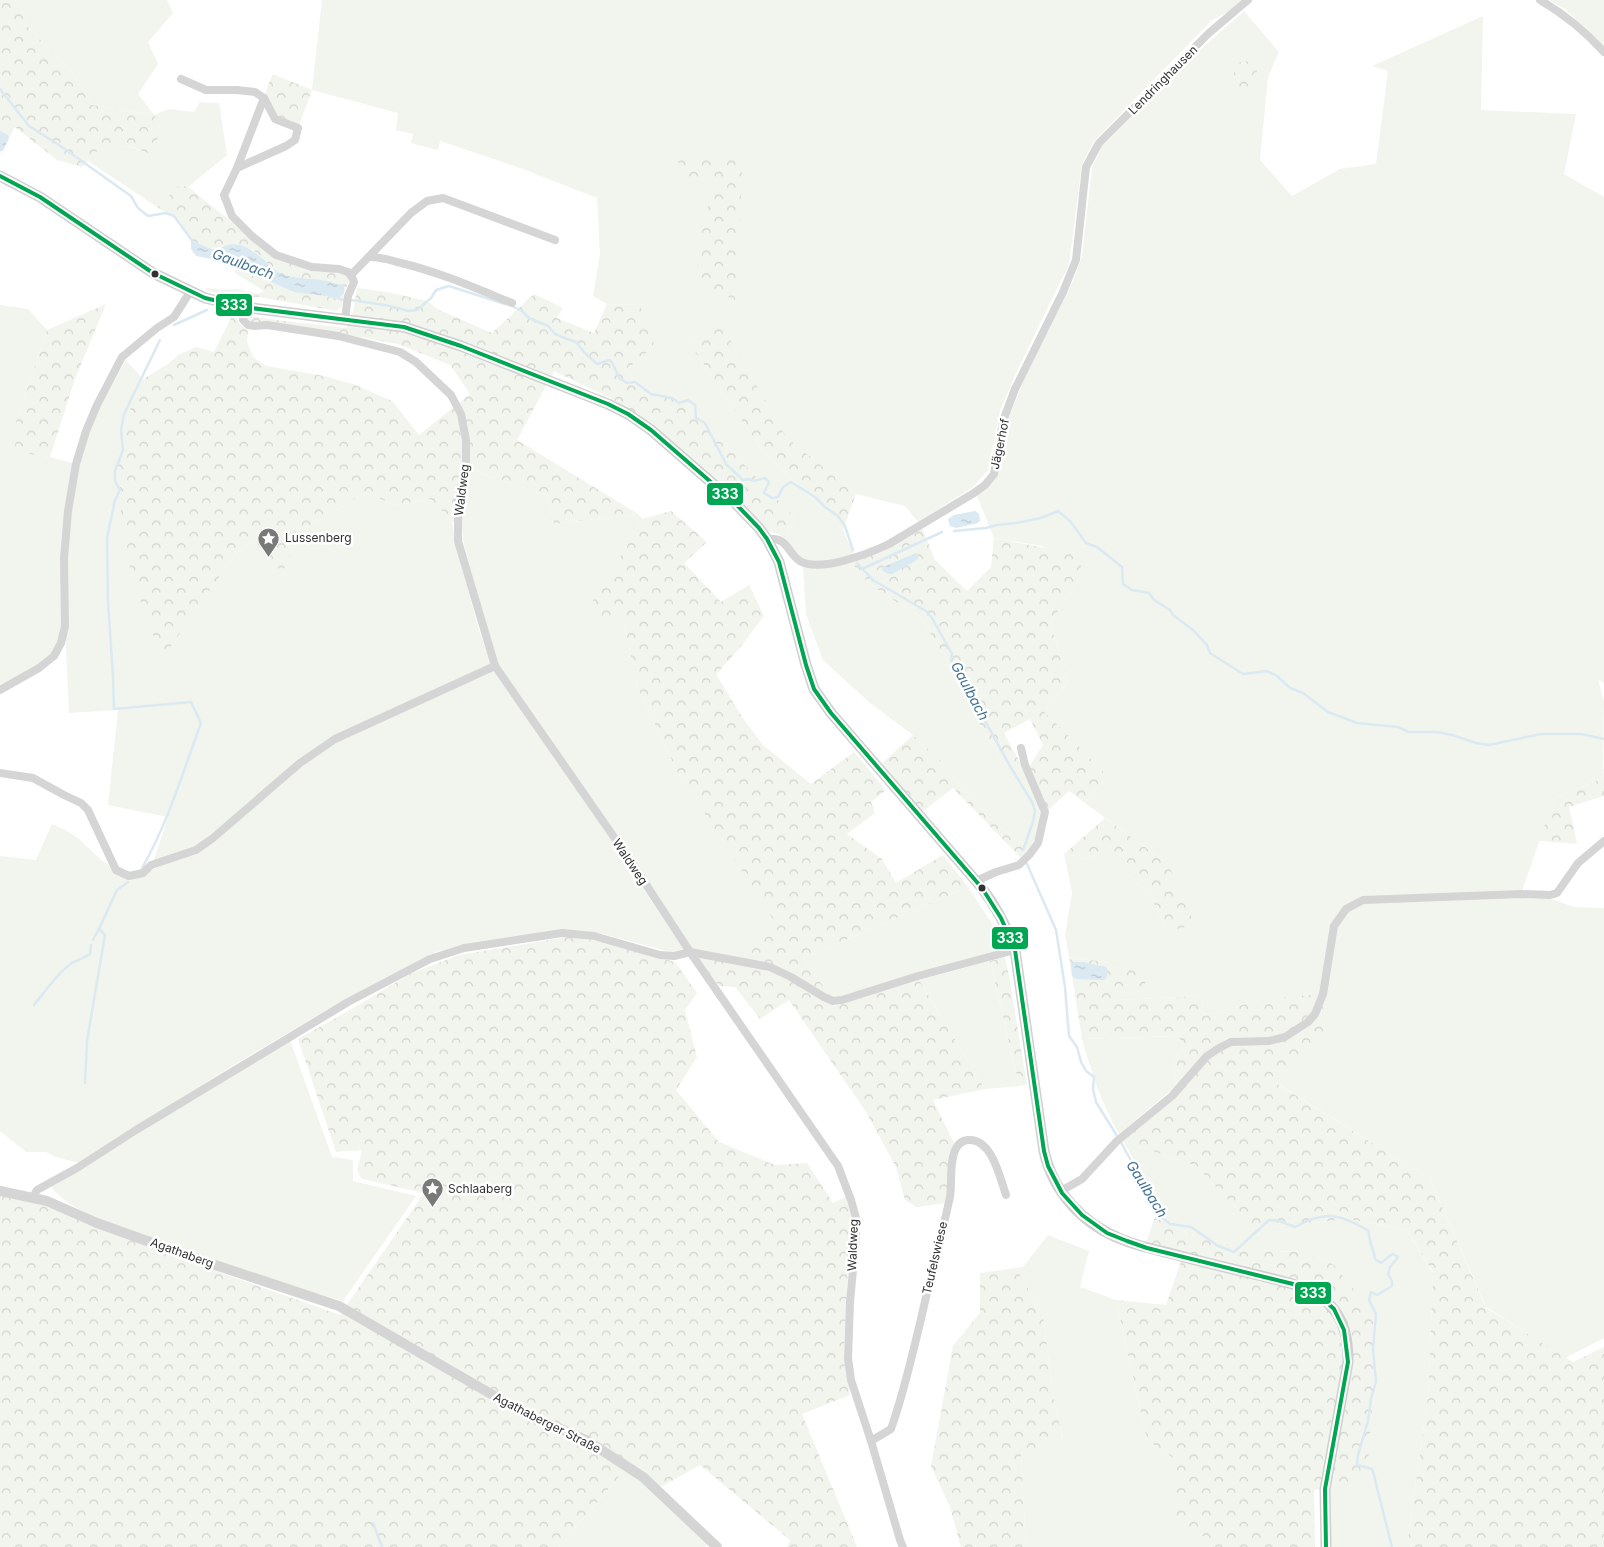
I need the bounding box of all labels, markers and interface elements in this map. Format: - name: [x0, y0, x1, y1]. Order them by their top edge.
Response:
- street label: Lendringhausen: [1125, 42, 1200, 117]
- water label: Gaulbach: [210, 245, 276, 282]
- unlabelled marker: [150, 269, 160, 279]
- line badge: 333: [215, 293, 253, 317]
- text: 333: [220, 296, 248, 313]
- street label: Jägerhof: [987, 417, 1012, 471]
- street label: Waldweg: [451, 463, 472, 517]
- line badge: 333: [706, 482, 744, 506]
- text: 333: [711, 485, 739, 502]
- place icon: Lussenberg: [257, 526, 281, 557]
- place label: Lussenberg: [285, 530, 352, 545]
- water label: Gaulbach: [948, 658, 993, 723]
- street label: Waldweg: [610, 836, 651, 888]
- unlabelled marker: [977, 883, 987, 893]
- line badge: 333: [991, 926, 1029, 950]
- text: 333: [996, 929, 1024, 946]
- water label: Gaulbach: [1123, 1157, 1172, 1220]
- place icon: Schlaaberg: [420, 1177, 444, 1208]
- place label: Schlaaberg: [448, 1181, 512, 1196]
- street label: Waldweg: [844, 1219, 861, 1271]
- street label: Teufelswiese: [919, 1220, 950, 1296]
- street label: Agathaberg: [149, 1234, 216, 1271]
- line badge: 333: [1294, 1281, 1332, 1305]
- text: 333: [1299, 1284, 1327, 1301]
- street label: Agathaberger Straße: [491, 1389, 603, 1456]

